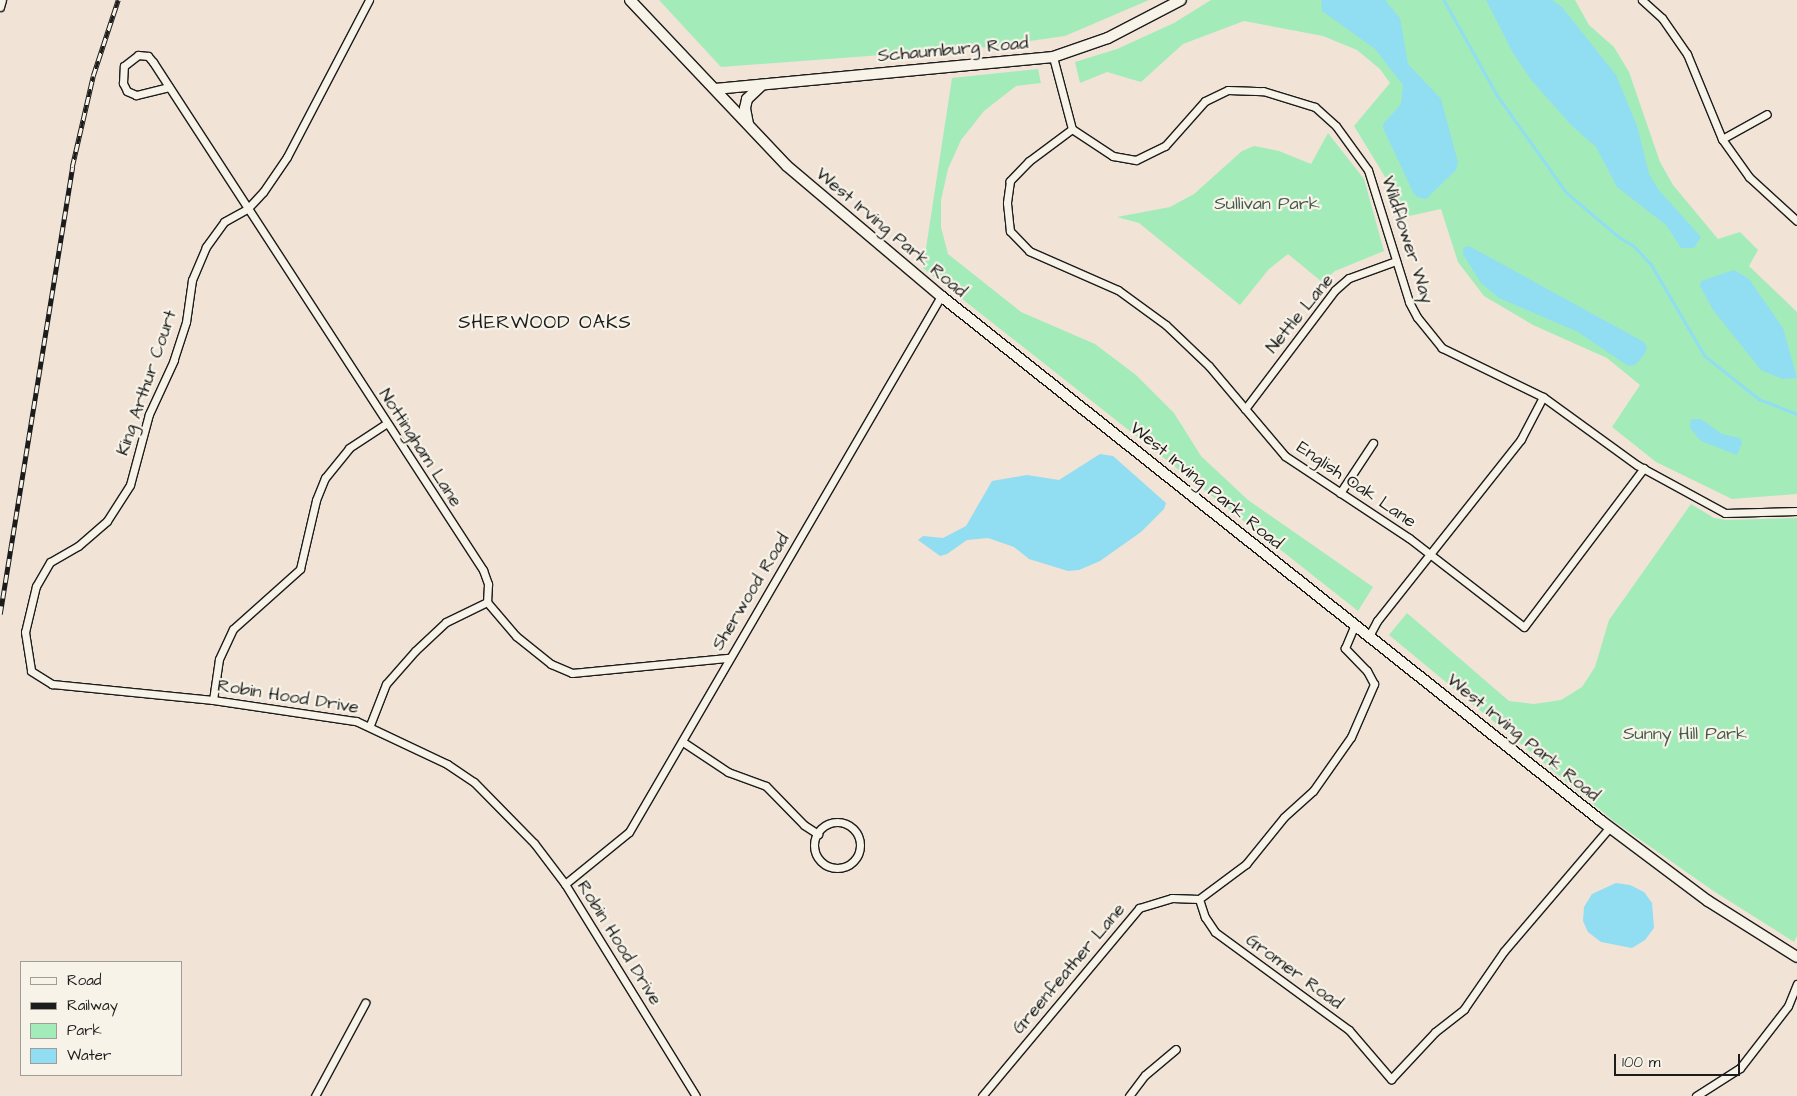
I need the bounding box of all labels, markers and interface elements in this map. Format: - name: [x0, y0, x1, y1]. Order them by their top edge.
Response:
- street label: Schaumburg Road: [877, 33, 1029, 67]
- street label: West Irving Park Road: [811, 163, 971, 303]
- street label: Wildflower Way: [1376, 174, 1438, 306]
- park label: Sullivan Park: [1214, 193, 1320, 215]
- street label: Nettle Lane: [1261, 270, 1339, 358]
- street label: King Arthur Court: [112, 308, 182, 458]
- district label: SHERWOOD OAKS: [457, 312, 633, 334]
- street label: Nottingham Lane: [374, 385, 466, 511]
- street label: West Irving Park Road: [1125, 418, 1287, 554]
- street label: English Oak Lane: [1292, 437, 1420, 533]
- street label: Sherwood Road: [708, 530, 794, 654]
- street label: West Irving Park Road: [1442, 670, 1604, 806]
- street label: Robin Hood Drive: [216, 675, 360, 719]
- park label: Sunny Hill Park: [1623, 723, 1747, 745]
- street label: Robin Hood Drive: [572, 877, 666, 1009]
- street label: Greenfeather Lane: [1008, 899, 1130, 1039]
- street label: Gromer Road: [1241, 930, 1347, 1014]
- legend: [20, 961, 182, 1076]
- text: Road: [67, 970, 101, 991]
- text: Railway: [67, 995, 118, 1016]
- text: Park: [67, 1020, 102, 1041]
- scale bar: [1617, 1044, 1743, 1076]
- text: Water: [67, 1045, 111, 1066]
- text: 100 m: [1622, 1052, 1661, 1073]

